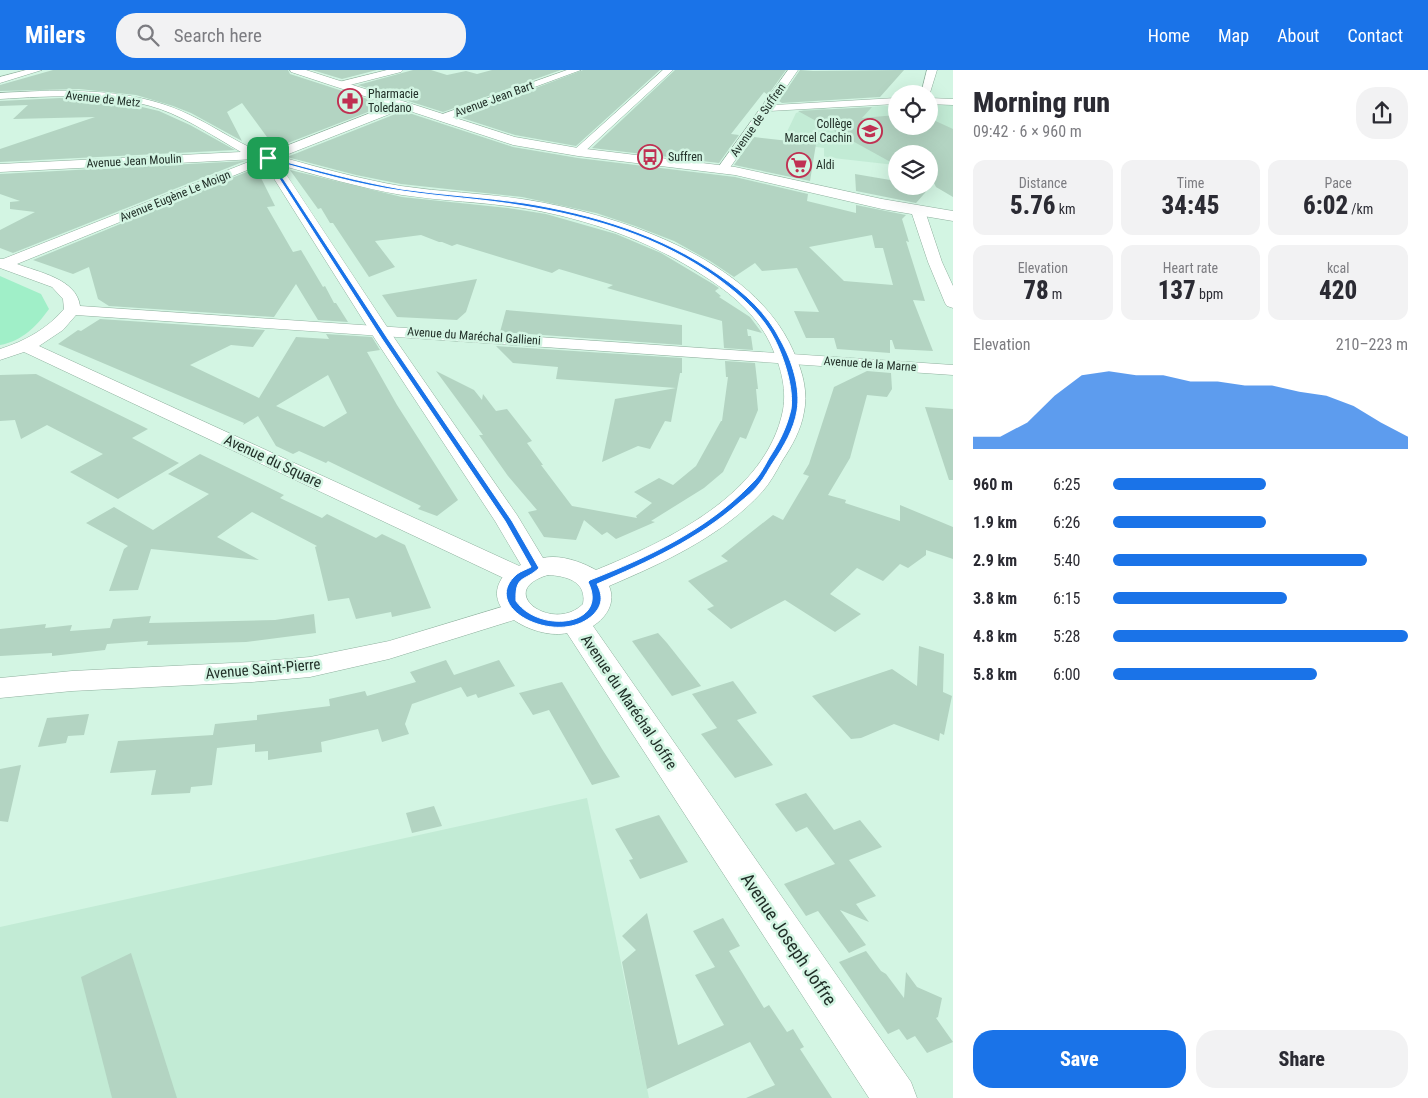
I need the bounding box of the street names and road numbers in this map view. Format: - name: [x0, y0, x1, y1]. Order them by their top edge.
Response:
- street label: Avenue Jean Bart: [453, 78, 536, 120]
- street label: Avenue de Suffren: [728, 81, 789, 159]
- street label: Avenue de Metz: [65, 88, 141, 110]
- street label: Avenue Jean Moulin: [86, 152, 182, 170]
- street label: Avenue Eugène Le Moign: [118, 167, 233, 225]
- street label: Avenue du Maréchal Gallieni: [407, 324, 541, 348]
- street label: Avenue de la Marne: [823, 354, 917, 374]
- street label: Avenue du Square: [221, 430, 325, 492]
- street label: Avenue du Maréchal Joffre: [577, 631, 681, 773]
- street label: Avenue Saint-Pierre: [205, 655, 321, 683]
- street label: Avenue Joseph Joffre: [737, 869, 841, 1009]

